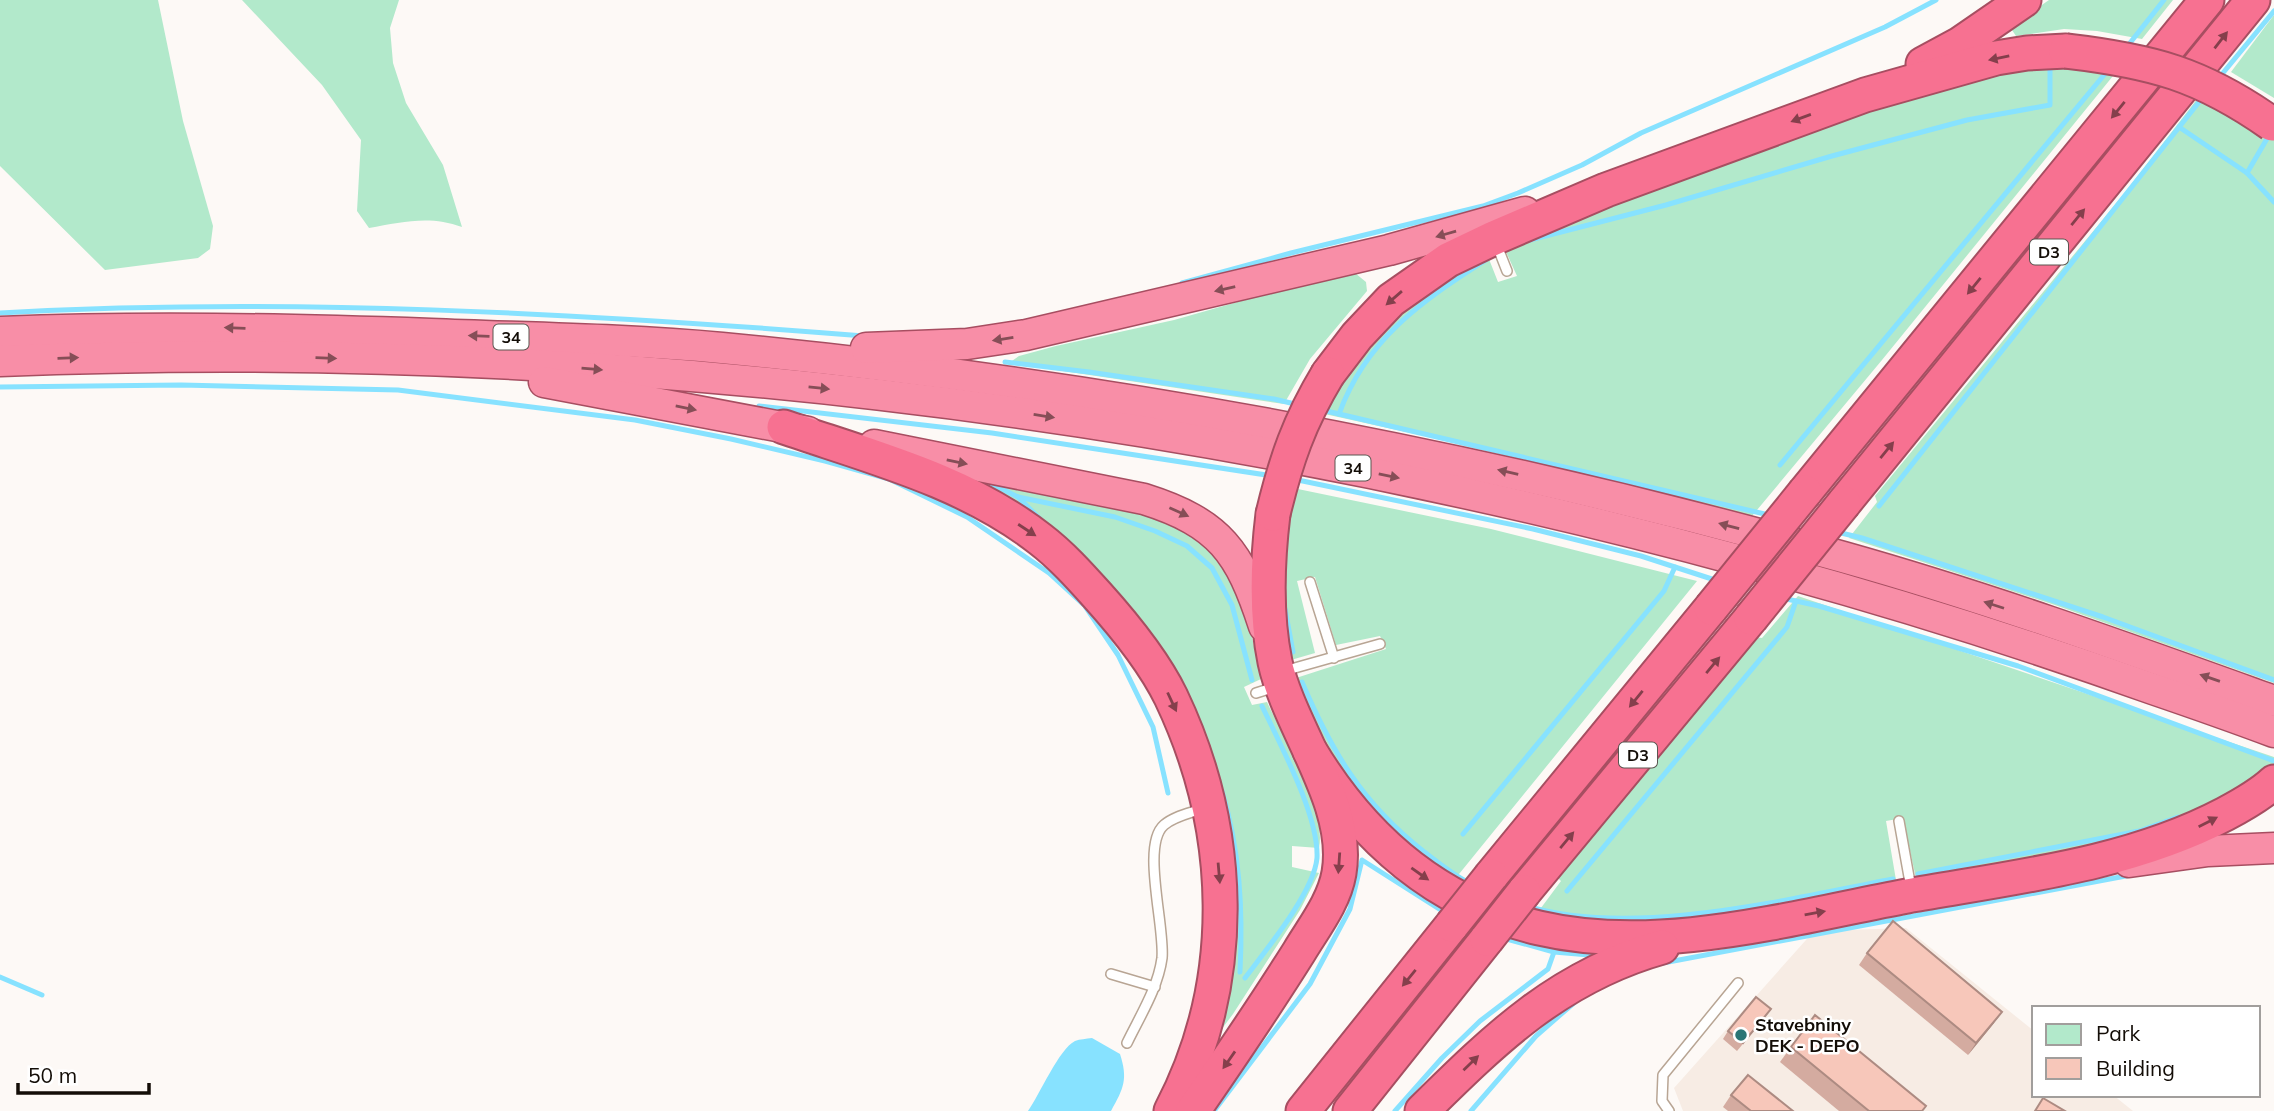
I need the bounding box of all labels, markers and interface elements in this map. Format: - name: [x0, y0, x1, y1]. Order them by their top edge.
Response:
- one-way arrow: [2213, 32, 2228, 49]
- one-way arrow: [1988, 53, 2010, 64]
- one-way arrow: [2111, 102, 2126, 119]
- one-way arrow: [1790, 113, 1811, 124]
- one-way arrow: [2070, 209, 2085, 227]
- one-way arrow: [1435, 230, 1456, 240]
- road number: D3: [2030, 240, 2068, 264]
- one-way arrow: [1967, 278, 1982, 295]
- one-way arrow: [1214, 283, 1236, 294]
- one-way arrow: [1385, 290, 1403, 306]
- one-way arrow: [224, 322, 246, 334]
- road number: 34: [494, 324, 528, 350]
- one-way arrow: [468, 330, 490, 341]
- one-way arrow: [992, 334, 1014, 345]
- one-way arrow: [57, 352, 79, 363]
- one-way arrow: [315, 352, 337, 364]
- one-way arrow: [581, 363, 603, 374]
- one-way arrow: [808, 383, 830, 394]
- one-way arrow: [675, 403, 697, 414]
- one-way arrow: [1033, 411, 1055, 422]
- one-way arrow: [1880, 442, 1895, 460]
- road number: 34: [1336, 456, 1370, 481]
- one-way arrow: [946, 457, 968, 468]
- one-way arrow: [1497, 467, 1519, 478]
- one-way arrow: [1378, 470, 1400, 481]
- one-way arrow: [1169, 506, 1189, 518]
- one-way arrow: [1719, 521, 1740, 531]
- one-way arrow: [1017, 523, 1036, 536]
- one-way arrow: [1984, 599, 2005, 609]
- one-way arrow: [1705, 656, 1720, 673]
- one-way arrow: [2199, 673, 2220, 684]
- one-way arrow: [1629, 689, 1644, 707]
- one-way arrow: [1166, 692, 1178, 712]
- road number: D3: [1619, 742, 1657, 768]
- one-way arrow: [2198, 817, 2218, 828]
- one-way arrow: [1560, 831, 1575, 849]
- one-way arrow: [1334, 853, 1345, 875]
- one-way arrow: [1214, 863, 1225, 885]
- one-way arrow: [1411, 867, 1429, 881]
- one-way arrow: [1804, 908, 1826, 919]
- one-way arrow: [1402, 970, 1417, 987]
- legend: [2032, 1006, 2260, 1097]
- place label: Stavebniny DEK - DEPO: [1755, 1013, 1860, 1057]
- text: Park: [2096, 1020, 2140, 1046]
- marker: Stavebniny DEK - DEPO: [1733, 1027, 1749, 1043]
- one-way arrow: [1222, 1051, 1236, 1069]
- scale bar: [18, 1052, 149, 1096]
- text: Building: [2096, 1055, 2175, 1081]
- one-way arrow: [1462, 1056, 1479, 1072]
- text: 50 m: [28, 1062, 77, 1088]

